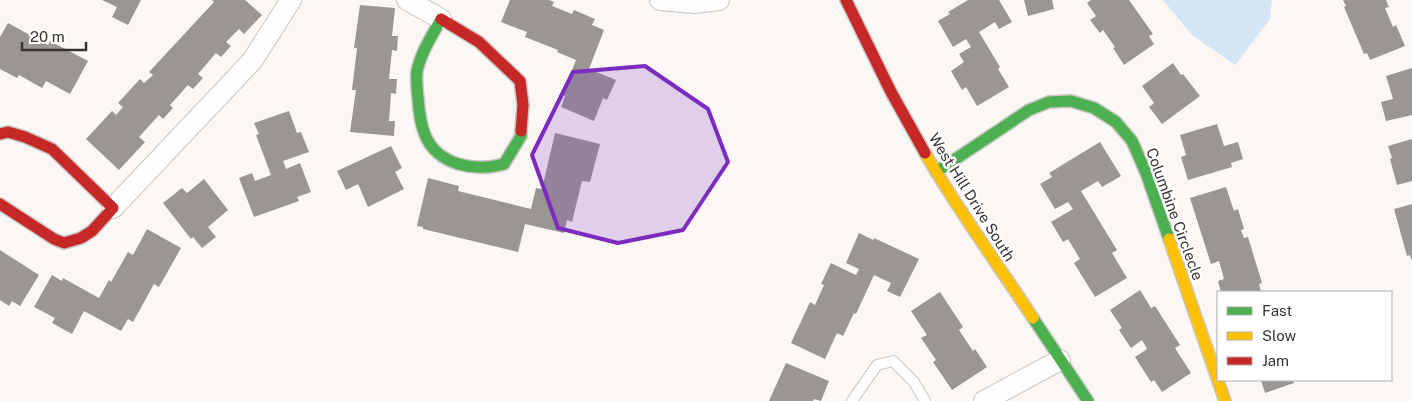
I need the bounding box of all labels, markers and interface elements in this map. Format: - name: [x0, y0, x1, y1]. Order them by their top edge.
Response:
- scale bar: [22, 20, 86, 52]
- text: 20 m: [30, 28, 65, 45]
- street label: West Hill Drive South: [926, 130, 1018, 264]
- street label: Columbine Circlecle: [1143, 145, 1207, 283]
- legend: [1217, 291, 1392, 381]
- text: Fast: [1262, 302, 1292, 319]
- text: Slow: [1262, 327, 1297, 344]
- text: Jam: [1262, 352, 1289, 369]

